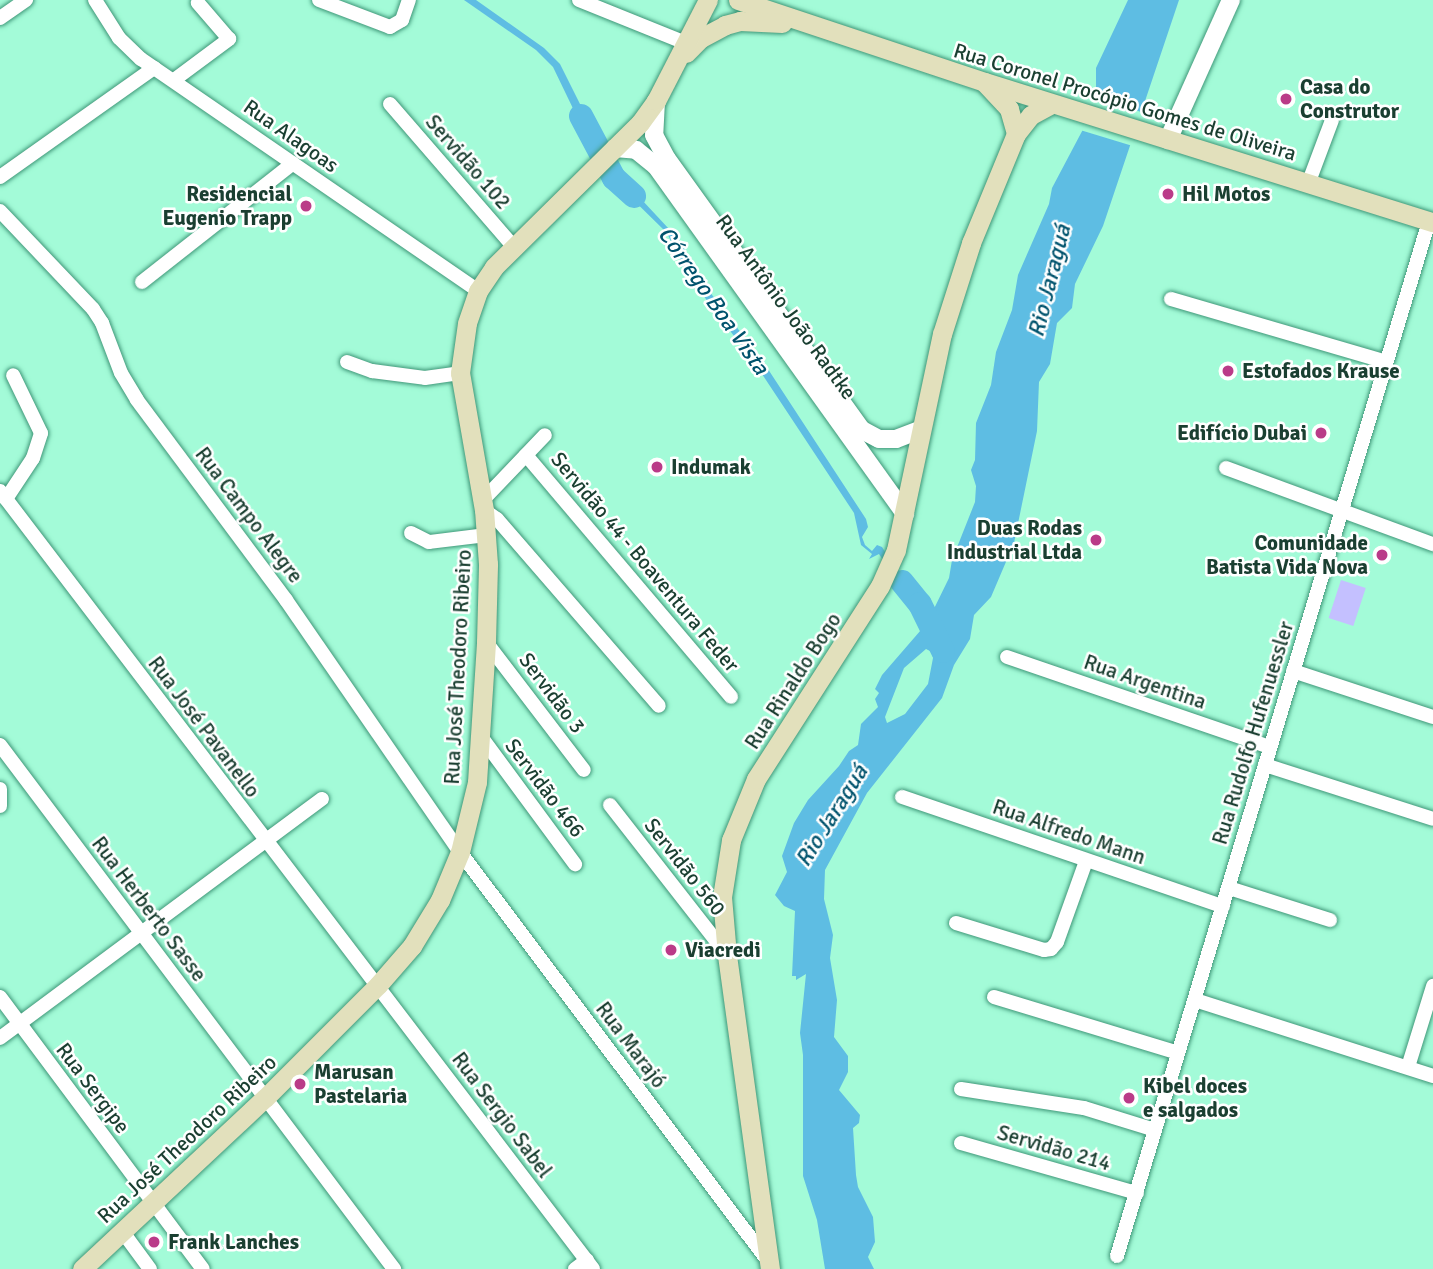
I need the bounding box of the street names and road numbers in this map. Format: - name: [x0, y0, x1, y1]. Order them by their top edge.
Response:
- street label: Rua Coronel Procópio Gomes de Oliveira: [951, 38, 1299, 166]
- street label: Rua Alagoas: [239, 94, 343, 178]
- street label: Servidão 102: [420, 110, 516, 214]
- street label: Rua Antônio João Radtke: [710, 210, 862, 404]
- street label: Rua Campo Alegre: [190, 442, 308, 588]
- street label: Servidão 44 - Boaventura Feder: [546, 447, 744, 677]
- street label: Rua José Theodoro Ribeiro: [439, 549, 477, 785]
- street label: Rua Rinaldo Bogo: [740, 608, 846, 754]
- street label: Rua Rudolfo Hufenuessler: [1207, 618, 1299, 848]
- street label: Servidão 3: [514, 648, 590, 738]
- street label: Rua Argentina: [1081, 649, 1209, 715]
- street label: Rua José Pavanello: [143, 651, 265, 803]
- street label: Servidão 466: [500, 734, 590, 842]
- street label: Rua Alfredo Mann: [989, 794, 1149, 870]
- street label: Servidão 560: [639, 813, 731, 921]
- street label: Rua Herberto Sasse: [86, 832, 212, 986]
- street label: Rua Marajó: [590, 997, 672, 1093]
- street label: Rua Sergipe: [51, 1038, 135, 1138]
- street label: Rua Sergio Sabel: [447, 1047, 557, 1183]
- street label: Rua José Theodoro Ribeiro: [92, 1049, 282, 1229]
- street label: Servidão 214: [994, 1120, 1114, 1176]

